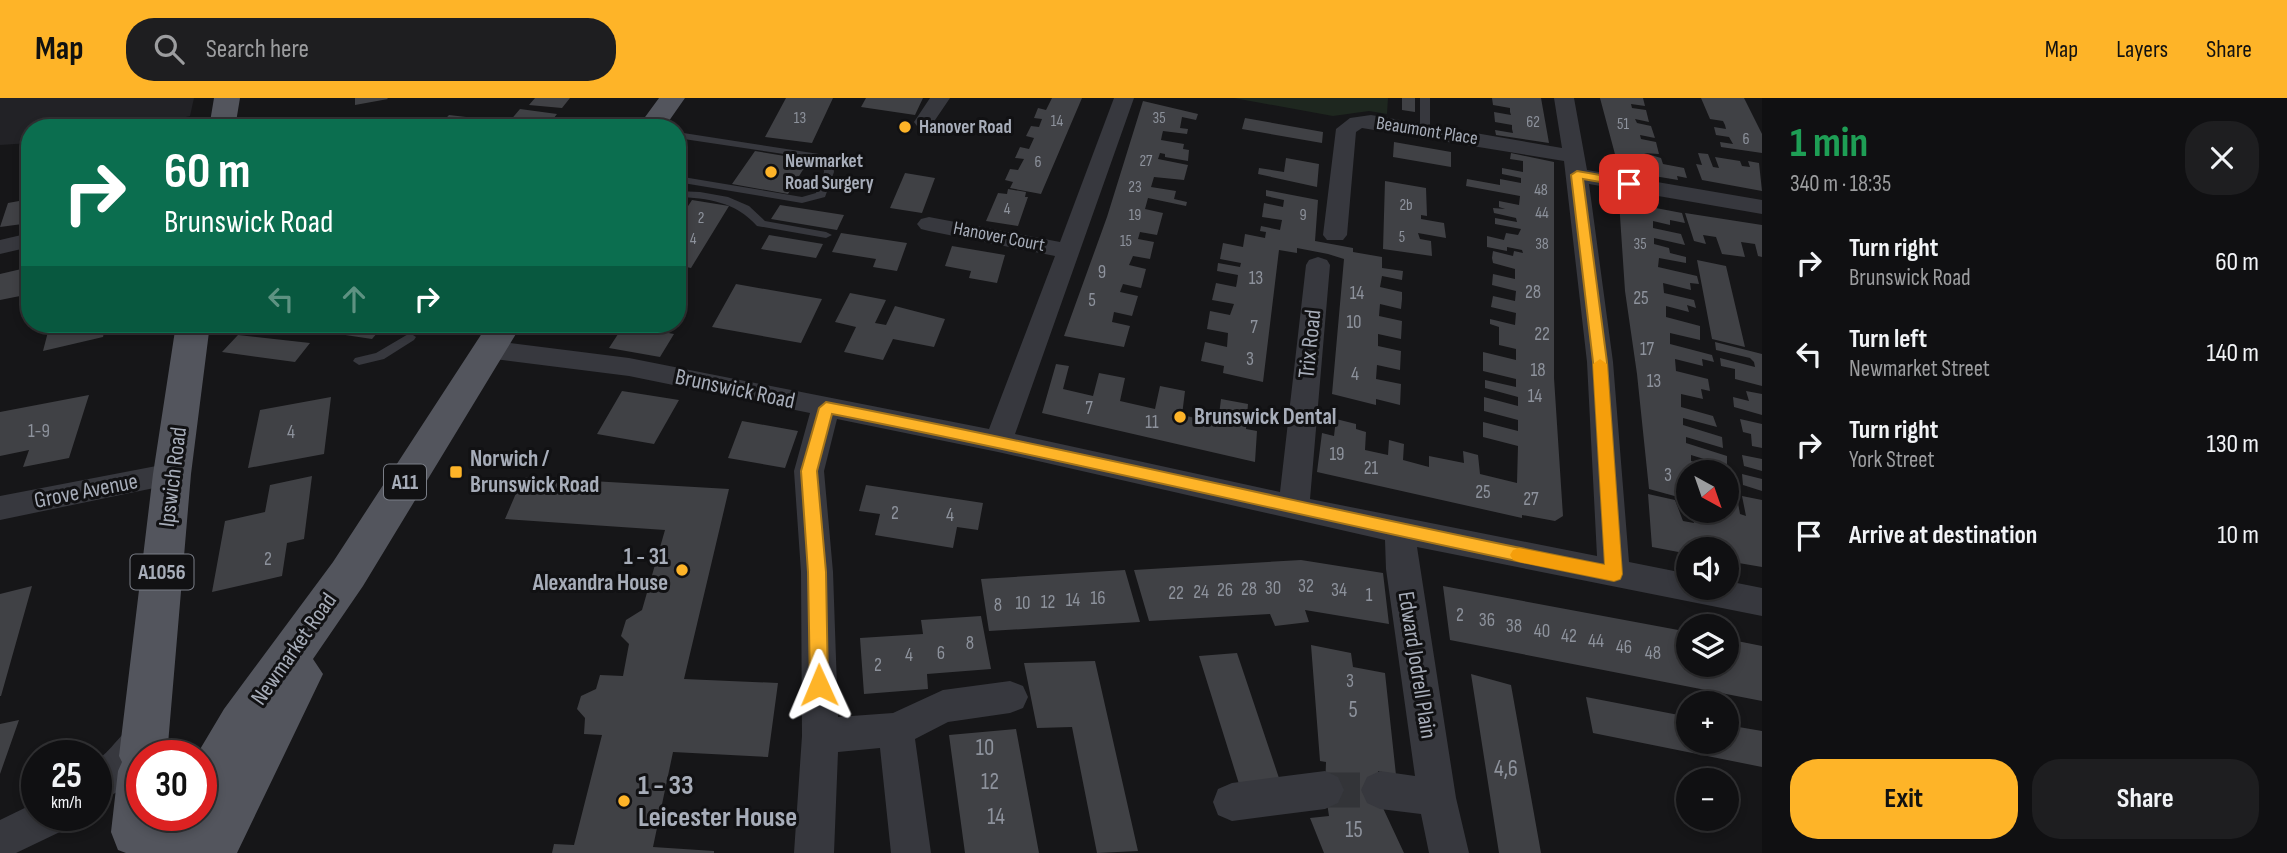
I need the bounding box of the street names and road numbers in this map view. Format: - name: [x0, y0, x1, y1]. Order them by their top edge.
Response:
- street label: Beaumont Place: [1375, 112, 1479, 150]
- street label: Hanover Court: [951, 217, 1047, 257]
- street label: Trix Road: [1292, 308, 1328, 380]
- street label: Brunswick Road: [673, 363, 797, 415]
- street label: Ipswich Road: [153, 425, 193, 529]
- road number: A11: [384, 464, 426, 500]
- street label: Grove Avenue: [32, 467, 140, 515]
- road number: A1056: [130, 554, 194, 589]
- street label: Newmarket Road: [245, 587, 343, 711]
- street label: Edward Jodrell Plain: [1392, 590, 1442, 740]

